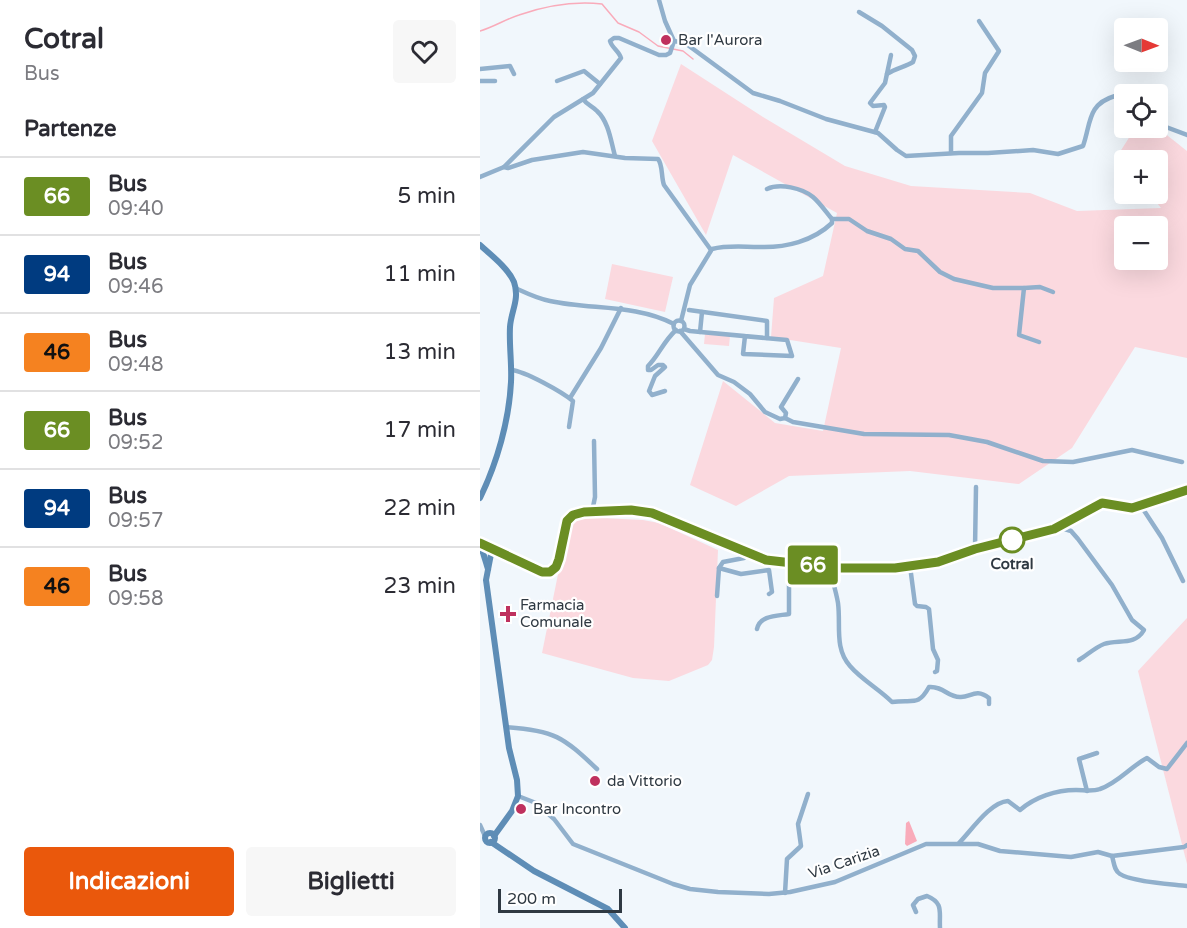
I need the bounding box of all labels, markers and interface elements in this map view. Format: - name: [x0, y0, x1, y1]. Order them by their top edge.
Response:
- north arrow: [1114, 18, 1168, 72]
- map controls: [1114, 18, 1168, 270]
- button: heart: [393, 20, 456, 83]
- text: Cotral: [24, 22, 104, 56]
- place label: Bar l'Aurora: [678, 31, 762, 49]
- marker: Bar l'Aurora: [659, 33, 673, 47]
- text: Bus: [24, 62, 60, 86]
- button: locate: [1114, 84, 1168, 138]
- text: Partenze: [24, 116, 117, 142]
- button: +: [1114, 150, 1168, 204]
- text: Bus: [108, 171, 147, 197]
- text: 5 min: [397, 183, 456, 209]
- text: 66: [44, 184, 70, 209]
- text: 09:40: [108, 197, 163, 221]
- button: −: [1114, 216, 1168, 270]
- text: Bus: [108, 249, 147, 275]
- text: 11 min: [384, 261, 456, 287]
- text: 94: [44, 262, 70, 287]
- text: 09:46: [108, 275, 163, 299]
- text: Bus: [108, 327, 147, 353]
- text: 13 min: [384, 339, 456, 365]
- text: 46: [44, 340, 70, 365]
- text: 09:48: [108, 353, 163, 377]
- text: Bus: [108, 405, 147, 431]
- text: 17 min: [384, 417, 456, 443]
- text: 66: [44, 418, 70, 443]
- text: 09:52: [108, 431, 163, 455]
- text: Bus: [108, 483, 147, 509]
- text: 22 min: [384, 495, 456, 521]
- text: 94: [44, 496, 70, 521]
- text: 09:57: [108, 509, 163, 533]
- marker: Cotral: [999, 527, 1025, 553]
- line badge: 66: [786, 546, 840, 584]
- text: 66: [800, 553, 826, 578]
- place label: Cotral: [991, 555, 1033, 573]
- text: Bus: [108, 561, 147, 587]
- text: 23 min: [384, 573, 456, 599]
- text: 46: [44, 574, 70, 599]
- text: 09:58: [108, 587, 163, 611]
- place label: Farmacia Comunale: [520, 596, 592, 631]
- marker: Farmacia Comunale: [501, 607, 515, 621]
- place label: da Vittorio: [607, 772, 682, 790]
- marker: da Vittorio: [588, 774, 602, 788]
- place label: Bar Incontro: [533, 800, 621, 818]
- marker: Bar Incontro: [514, 802, 528, 816]
- street label: Via Carizia: [806, 841, 882, 883]
- button: Indicazioni: [24, 847, 234, 916]
- button: Biglietti: [246, 847, 456, 916]
- scale bar: [498, 886, 622, 914]
- text: 200 m: [507, 889, 556, 909]

